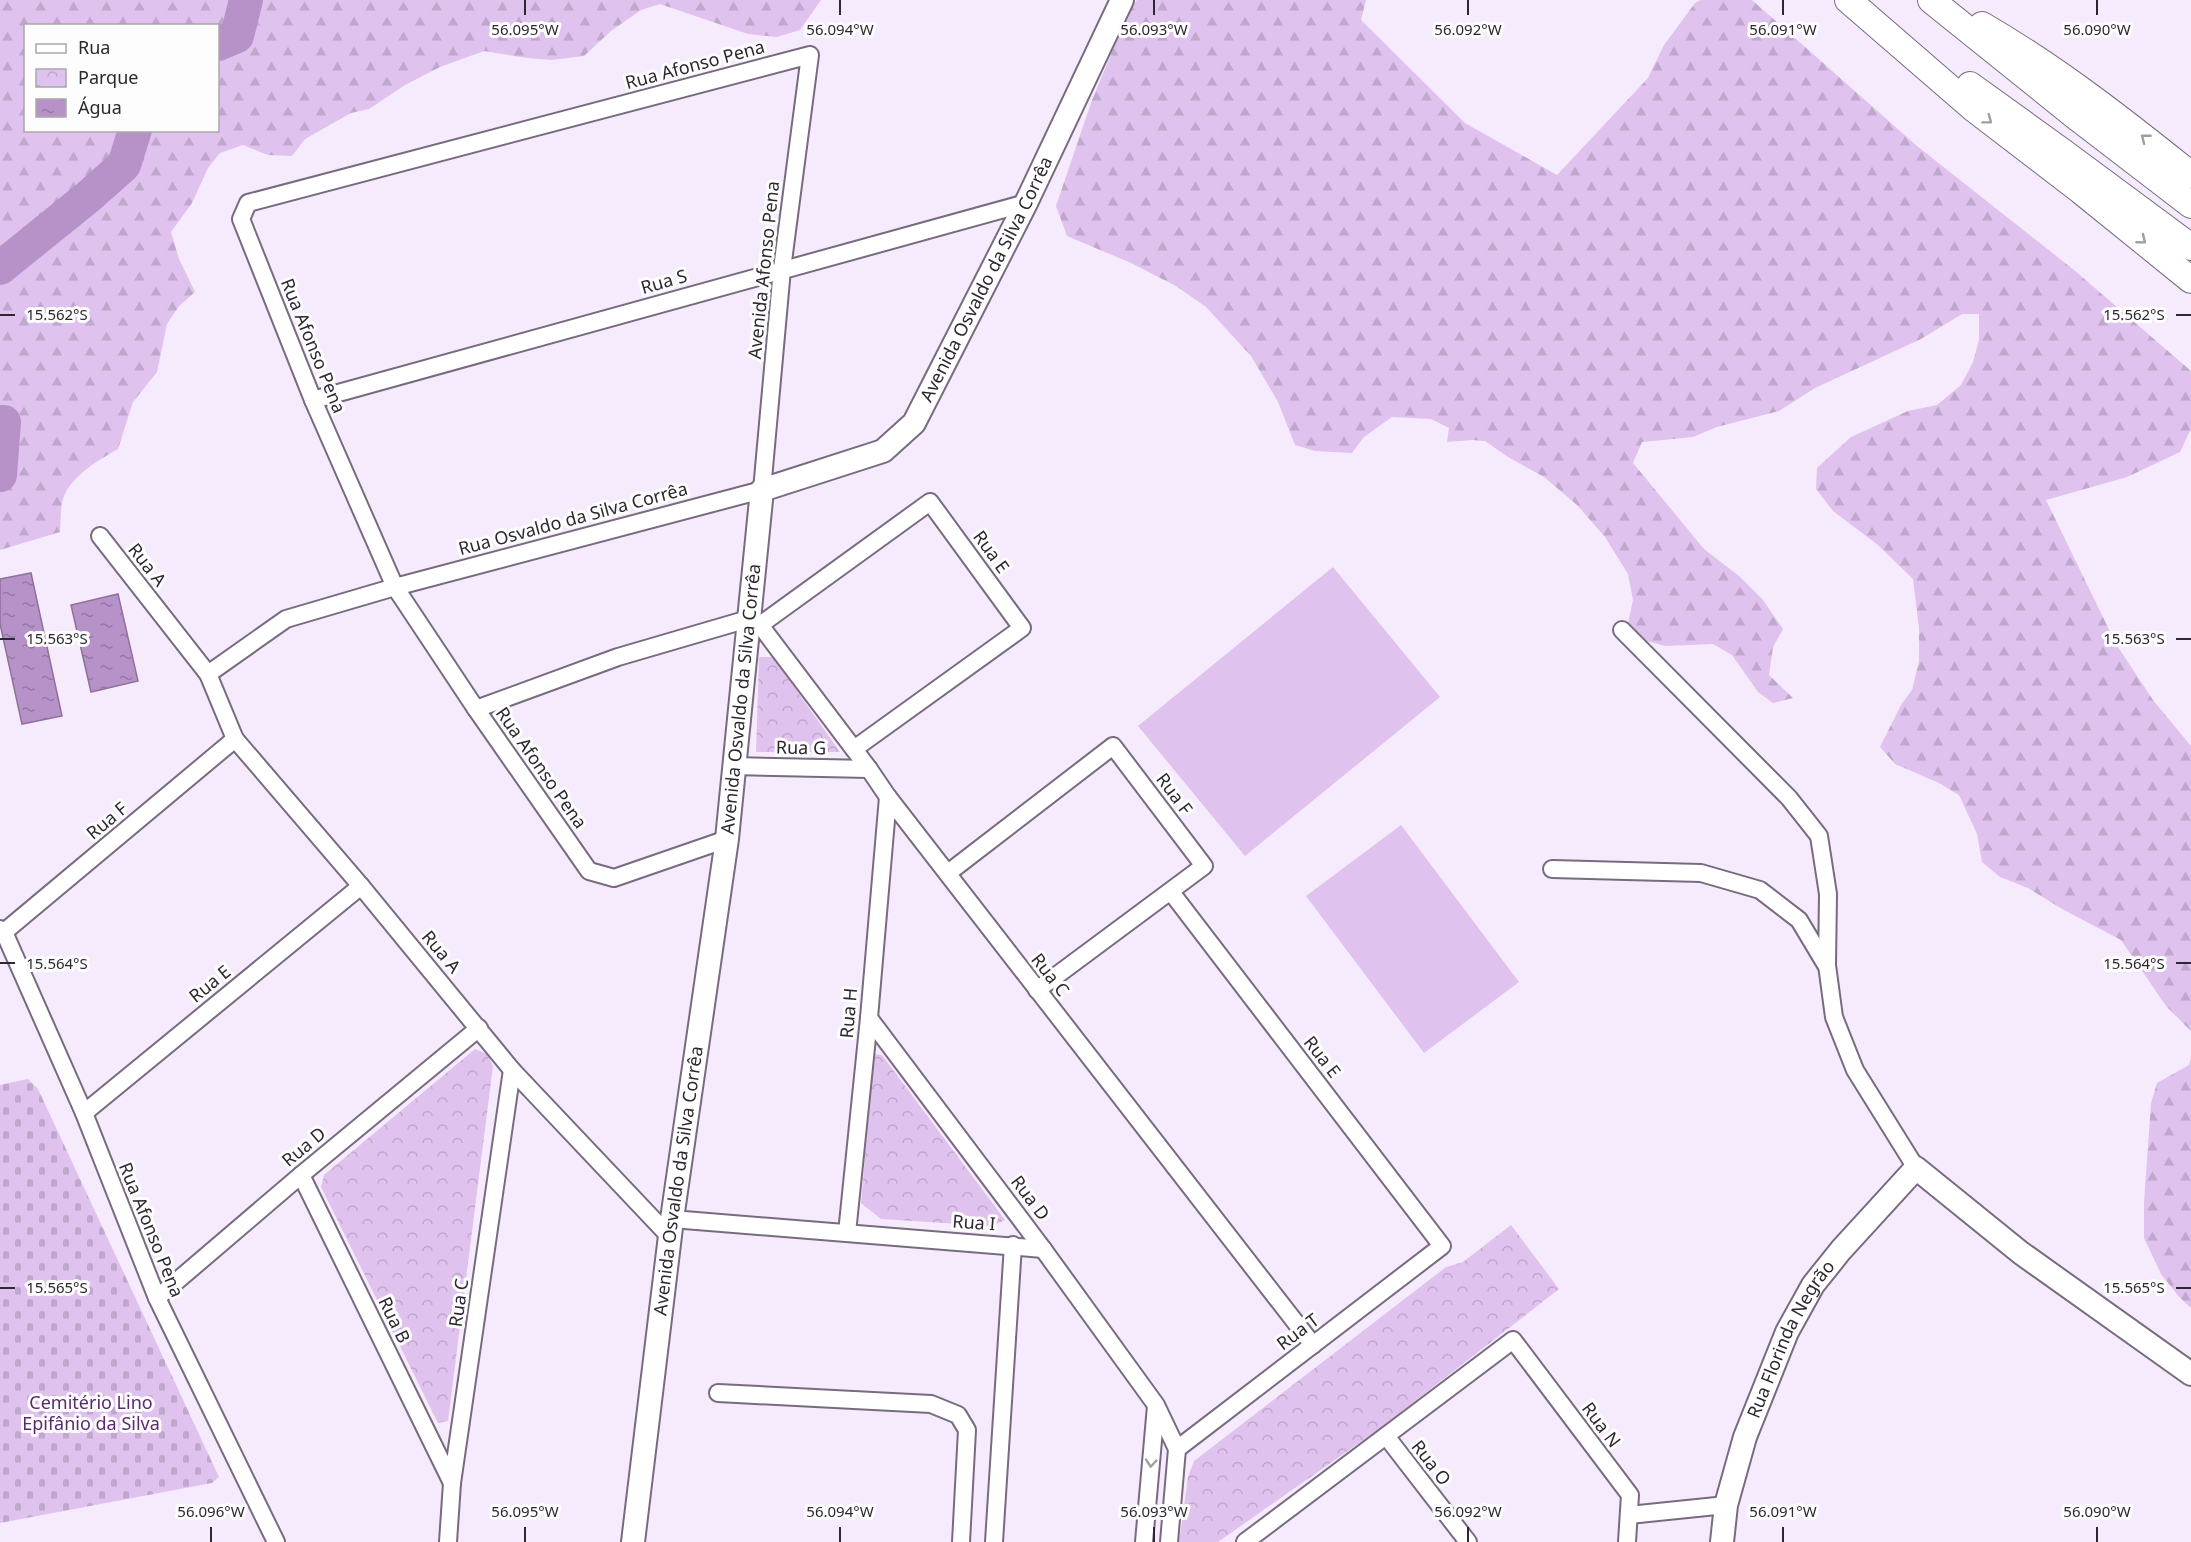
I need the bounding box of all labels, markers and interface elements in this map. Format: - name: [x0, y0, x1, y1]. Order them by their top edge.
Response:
- text: 56.095°W: [491, 19, 559, 39]
- text: 56.094°W: [806, 19, 874, 39]
- text: 56.093°W: [1120, 19, 1188, 39]
- text: 56.092°W: [1434, 19, 1502, 39]
- text: 56.091°W: [1749, 19, 1817, 39]
- text: 56.090°W: [2063, 19, 2131, 39]
- legend: [24, 24, 219, 132]
- street label: Rua Afonso Pena: [622, 34, 767, 94]
- text: Rua: [78, 35, 110, 59]
- text: Parque: [78, 65, 138, 89]
- text: Água: [78, 95, 122, 119]
- one-way arrow: [1982, 113, 1993, 124]
- one-way arrow: [2141, 135, 2152, 146]
- street label: Avenida Osvaldo da Silva Corrêa: [914, 152, 1057, 406]
- street label: Avenida Afonso Pena: [742, 180, 784, 360]
- one-way arrow: [2135, 233, 2146, 244]
- street label: Rua S: [638, 263, 690, 299]
- street label: Rua Afonso Pena: [276, 275, 352, 417]
- text: 15.562°S: [26, 304, 88, 324]
- text: 15.562°S: [2103, 304, 2165, 324]
- street label: Rua Osvaldo da Silva Corrêa: [456, 476, 690, 560]
- street label: Rua E: [968, 525, 1015, 578]
- street label: Rua A: [123, 538, 173, 591]
- street label: Avenida Osvaldo da Silva Corrêa: [715, 562, 766, 835]
- text: 15.563°S: [26, 628, 88, 648]
- text: 15.563°S: [2103, 628, 2165, 648]
- street label: Rua Afonso Pena: [491, 702, 593, 833]
- street label: Rua G: [776, 735, 826, 759]
- street label: Rua F: [1151, 768, 1198, 819]
- street label: Rua F: [81, 796, 132, 844]
- street label: Rua A: [417, 925, 467, 978]
- street label: Rua C: [1026, 948, 1075, 1001]
- text: 15.564°S: [26, 953, 88, 973]
- text: 15.564°S: [2103, 953, 2165, 973]
- street label: Rua E: [184, 959, 235, 1007]
- street label: Rua H: [834, 987, 862, 1039]
- street label: Rua E: [1299, 1030, 1347, 1082]
- street label: Avenida Osvaldo da Silva Corrêa: [647, 1044, 708, 1317]
- street label: Rua D: [276, 1121, 330, 1172]
- street label: Rua Afonso Pena: [114, 1159, 190, 1301]
- street label: Rua D: [1006, 1170, 1056, 1225]
- street label: Rua I: [952, 1209, 996, 1235]
- street label: Rua Florinda Negrão: [1741, 1255, 1839, 1421]
- text: 15.565°S: [26, 1277, 88, 1297]
- street label: Rua C: [443, 1277, 473, 1329]
- text: 15.565°S: [2103, 1277, 2165, 1297]
- street label: Rua B: [373, 1292, 416, 1347]
- street label: Rua T: [1271, 1307, 1323, 1355]
- park label: Cemitério Lino Epifânio da Silva: [22, 1390, 160, 1435]
- street label: Rua N: [1577, 1397, 1627, 1452]
- street label: Rua O: [1407, 1435, 1457, 1490]
- one-way arrow: [1145, 1459, 1158, 1468]
- text: 56.096°W: [177, 1501, 245, 1521]
- text: 56.095°W: [491, 1501, 559, 1521]
- text: 56.094°W: [806, 1501, 874, 1521]
- text: 56.093°W: [1120, 1501, 1188, 1521]
- text: 56.092°W: [1434, 1501, 1502, 1521]
- text: 56.091°W: [1749, 1501, 1817, 1521]
- text: 56.090°W: [2063, 1501, 2131, 1521]

